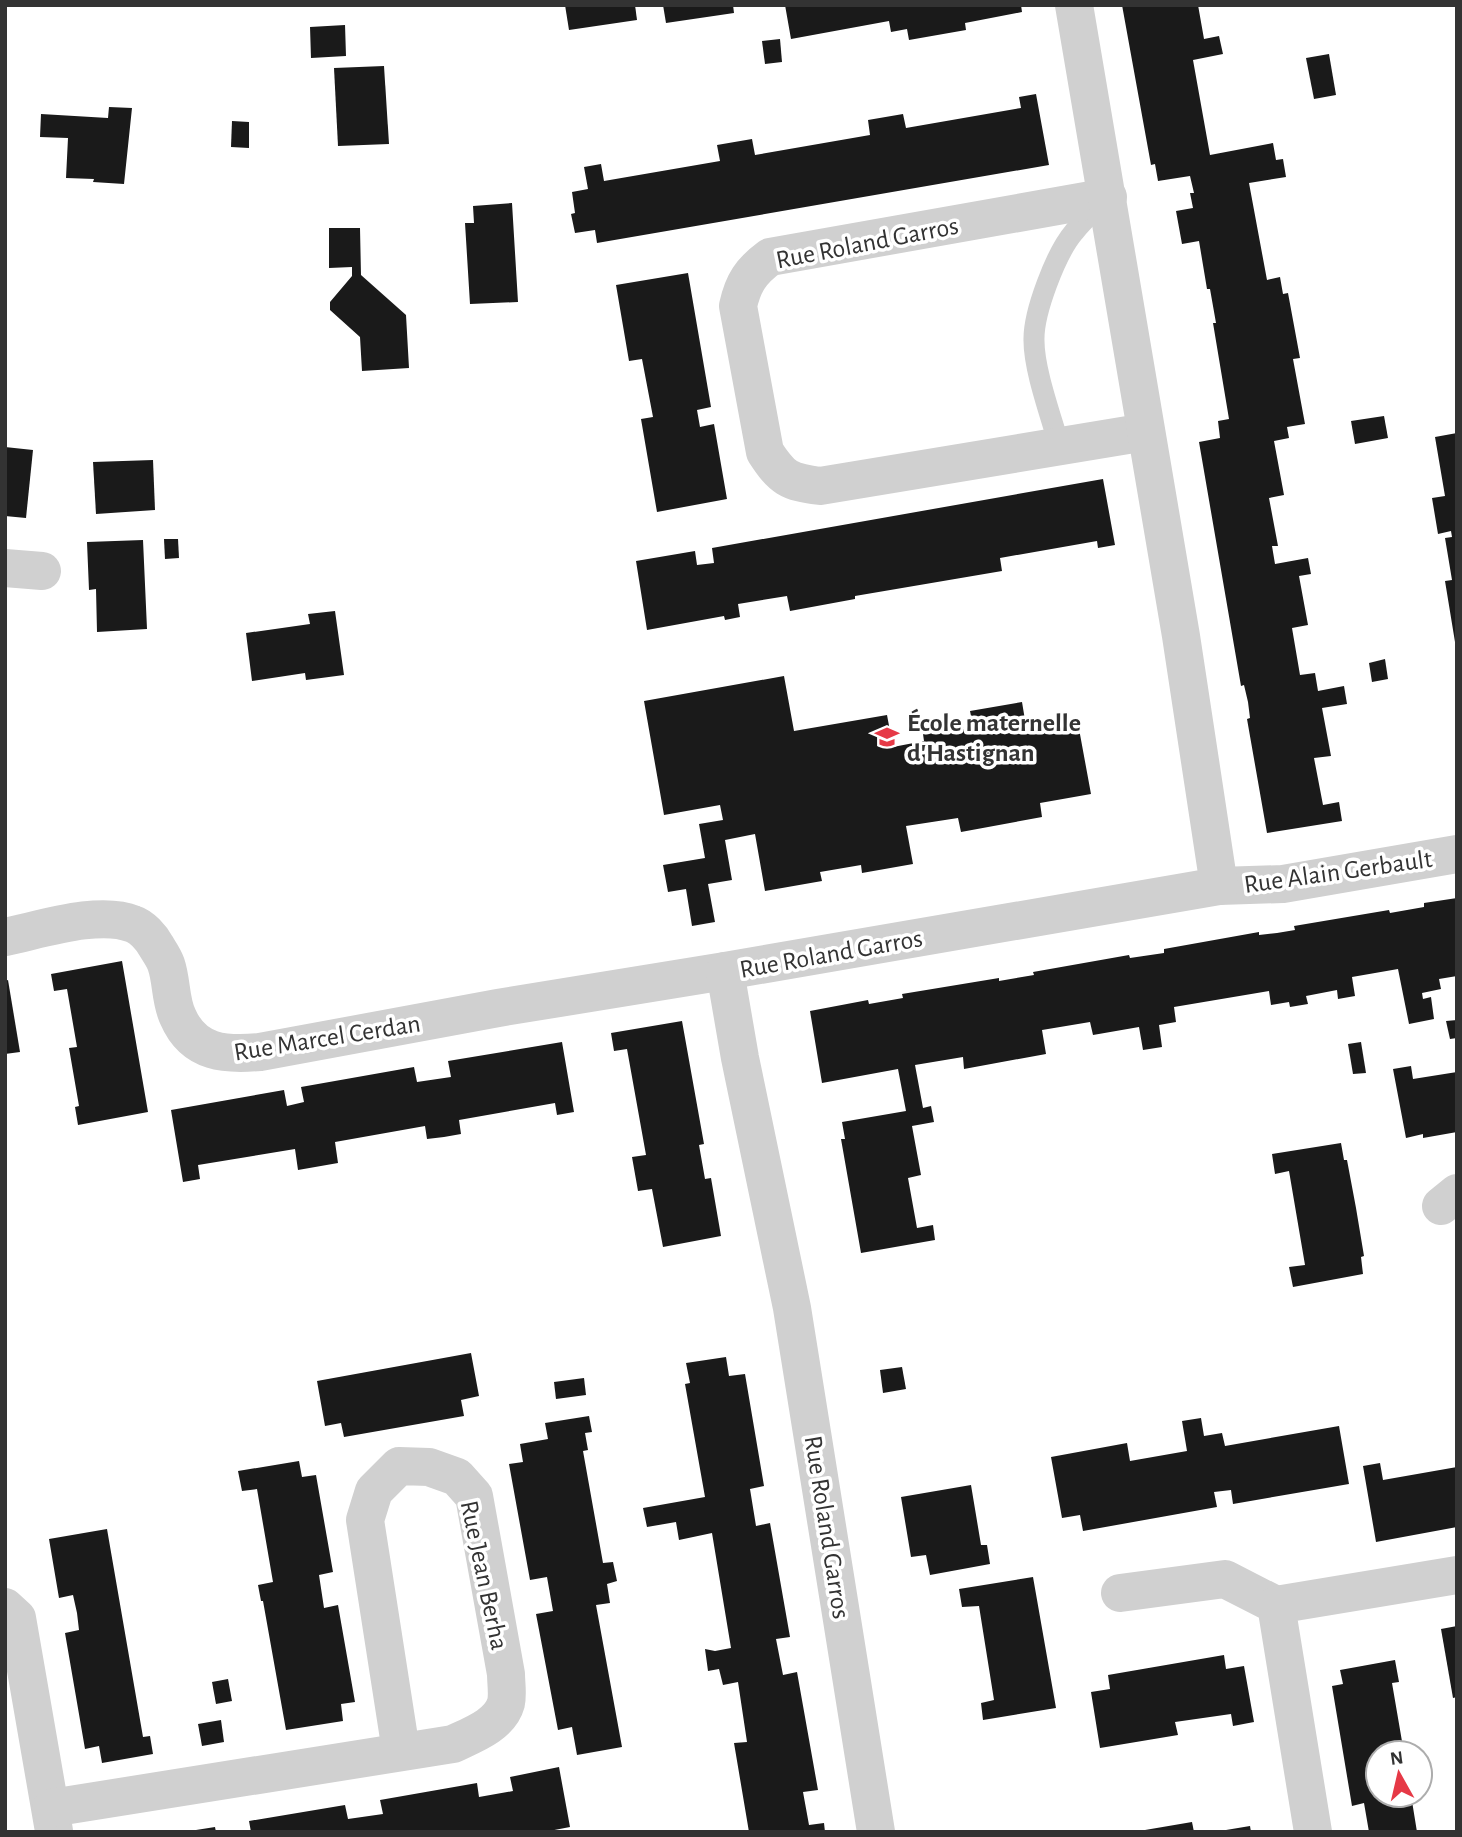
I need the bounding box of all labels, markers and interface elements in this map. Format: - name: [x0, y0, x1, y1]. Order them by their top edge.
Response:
- street label: Rue Roland Garros: [774, 213, 961, 273]
- place label: École maternelle d'Hastignan: [907, 708, 1081, 766]
- school or university icon: École maternelle d'Hastignan: [873, 723, 901, 751]
- street label: Rue Alain Gerbault: [1242, 846, 1434, 898]
- street label: Rue Roland Garros: [738, 925, 925, 983]
- street label: Rue Marcel Cerdan: [232, 1010, 422, 1066]
- street label: Rue Roland Garros: [800, 1434, 854, 1621]
- street label: Rue Jean Berha: [455, 1498, 513, 1652]
- north arrow: [1364, 1739, 1434, 1809]
- text: N: [1389, 1748, 1405, 1769]

